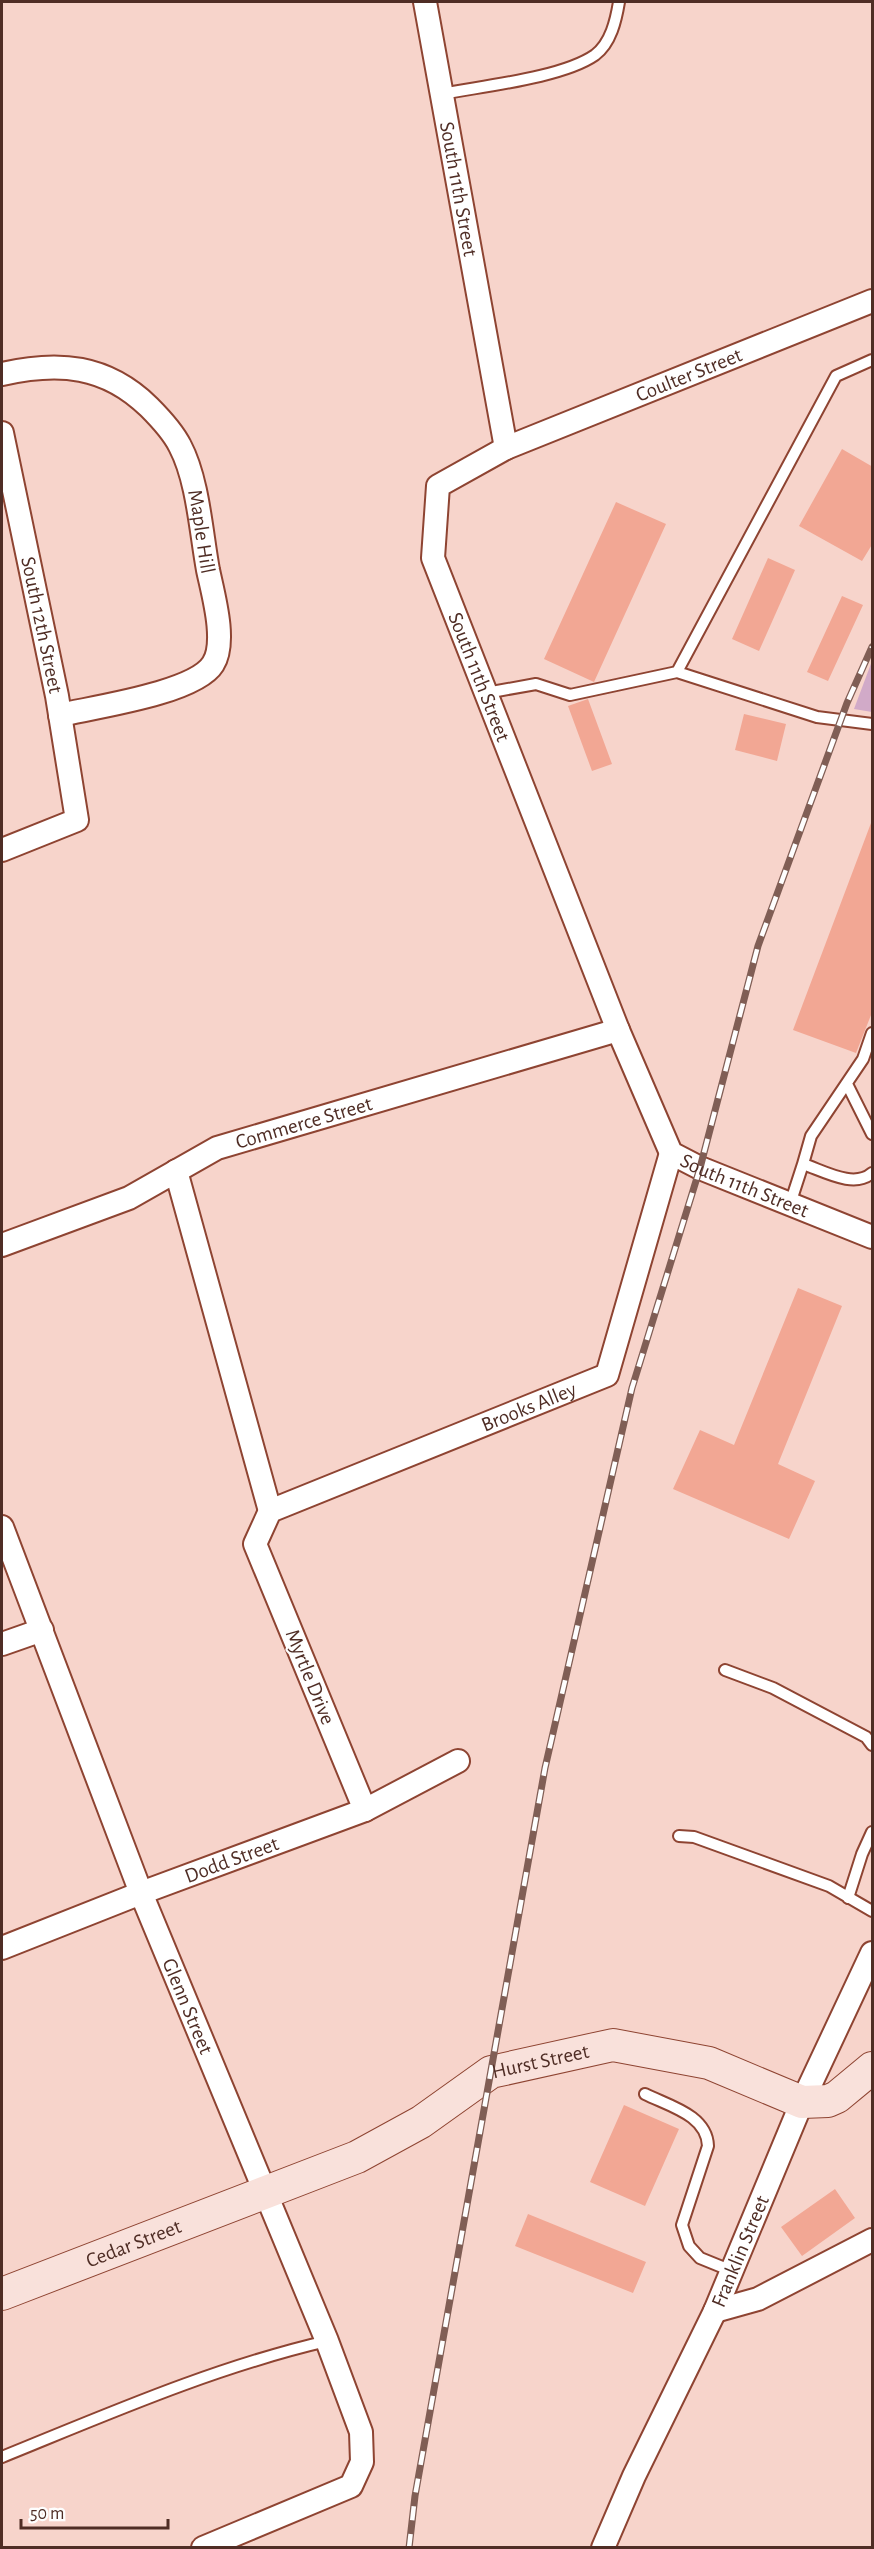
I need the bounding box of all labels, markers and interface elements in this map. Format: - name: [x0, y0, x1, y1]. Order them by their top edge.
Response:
- street label: South 11th Street: [436, 120, 482, 258]
- street label: Coulter Street: [633, 344, 745, 406]
- street label: Maple Hill: [185, 488, 219, 576]
- street label: South 12th Street: [18, 555, 67, 695]
- street label: South 11th Street: [445, 609, 514, 744]
- street label: Commerce Street: [233, 1092, 375, 1152]
- street label: South 11th Street: [677, 1149, 812, 1221]
- street label: Brooks Alley: [478, 1378, 579, 1435]
- street label: Myrtle Drive: [281, 1626, 339, 1728]
- street label: Dodd Street: [182, 1832, 282, 1886]
- street label: Glenn Street: [159, 1955, 217, 2057]
- street label: Hurst Street: [490, 2040, 591, 2082]
- street label: Franklin Street: [707, 2192, 773, 2310]
- street label: Cedar Street: [83, 2215, 184, 2271]
- scale bar: [21, 2492, 168, 2530]
- text: 50 m: [30, 2505, 64, 2523]

